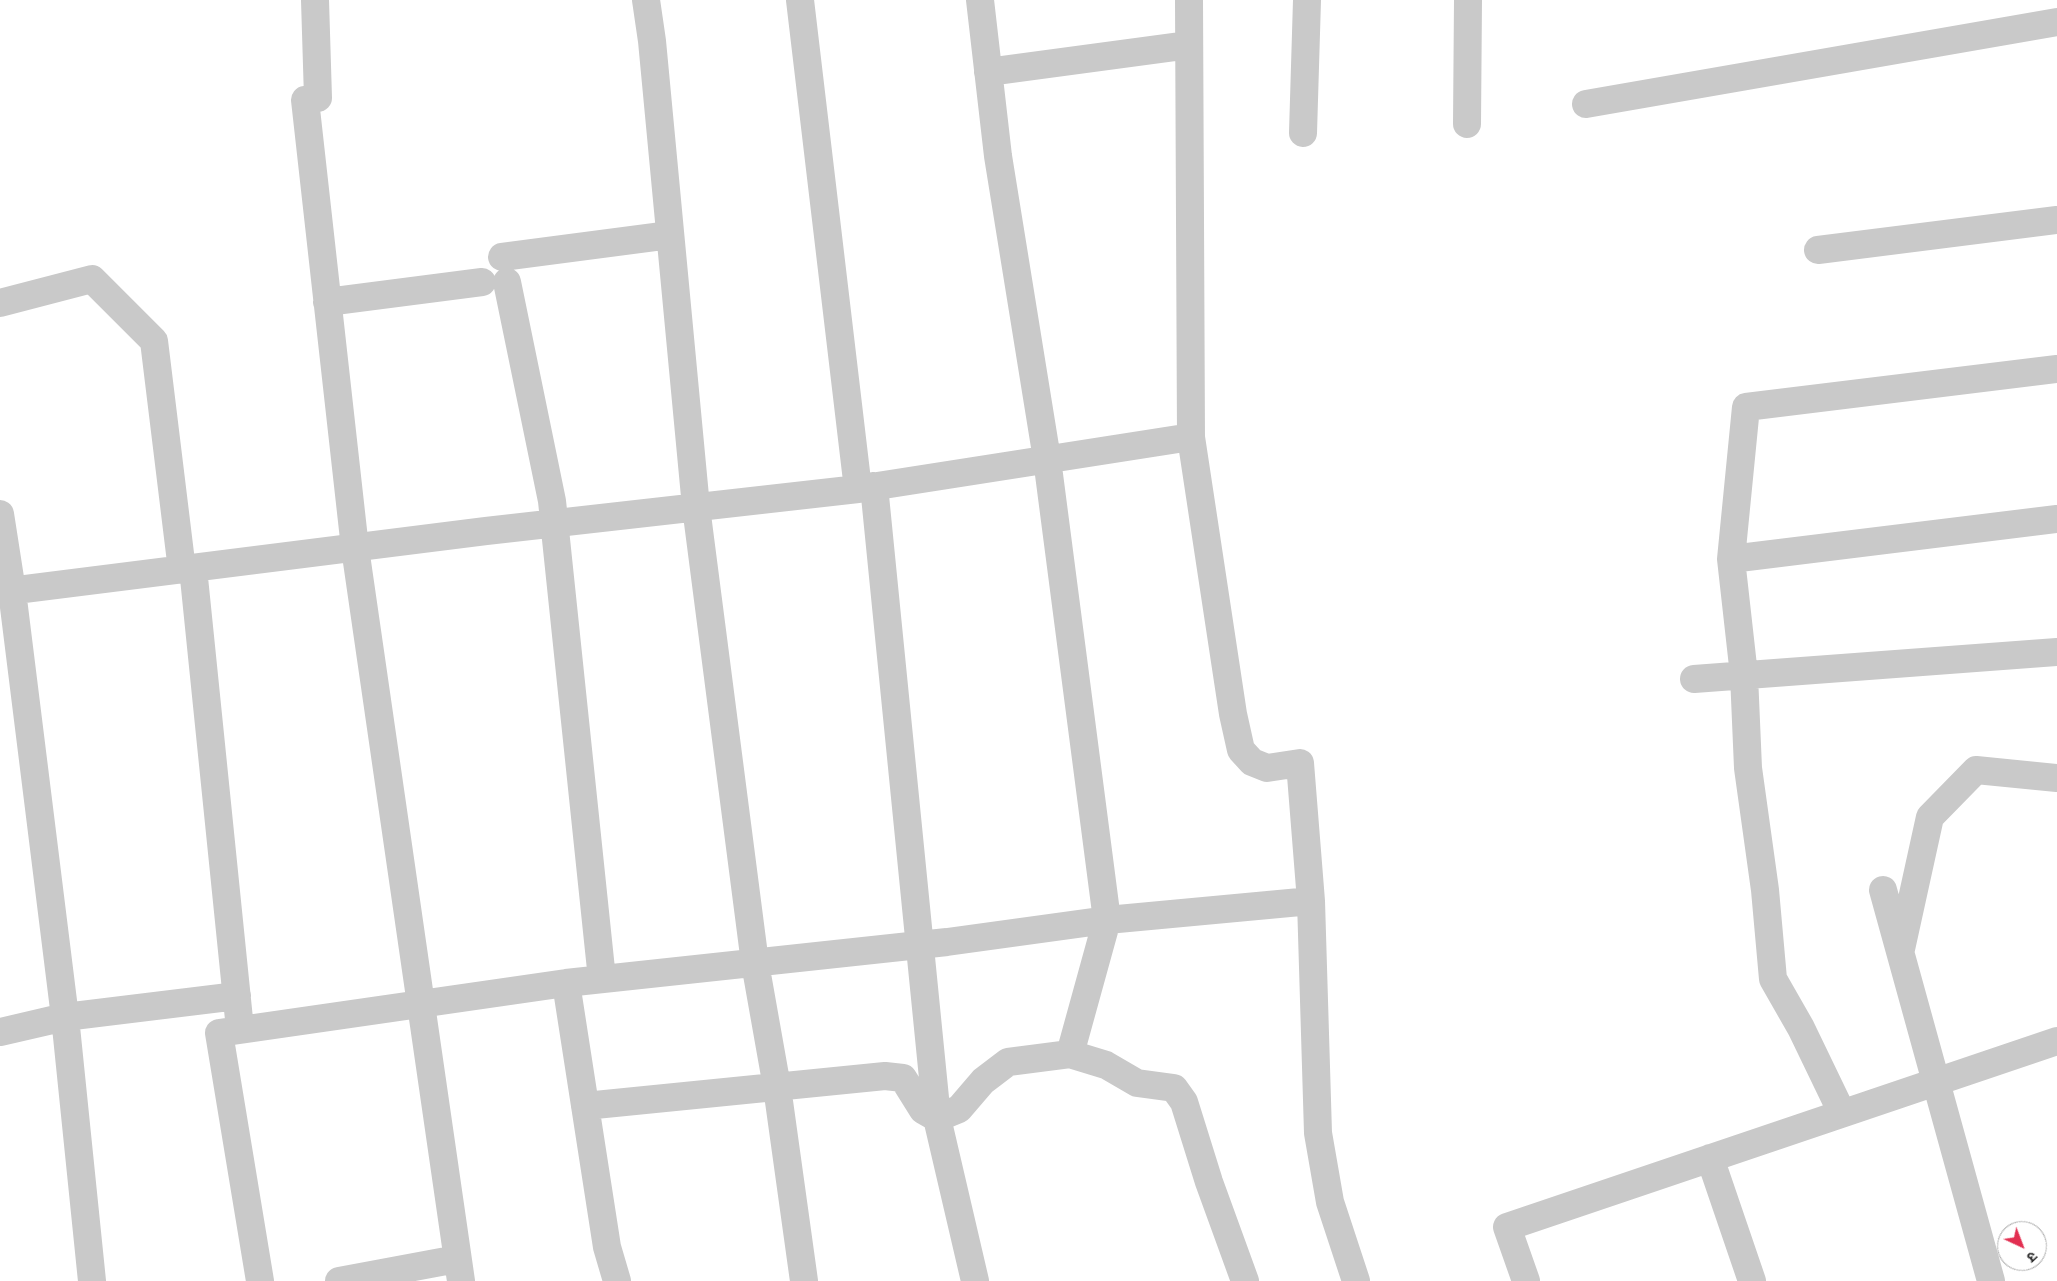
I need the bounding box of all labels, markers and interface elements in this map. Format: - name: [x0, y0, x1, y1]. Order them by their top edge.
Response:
- north arrow: [1997, 1221, 2047, 1271]
- text: उ: [2023, 1248, 2041, 1266]

